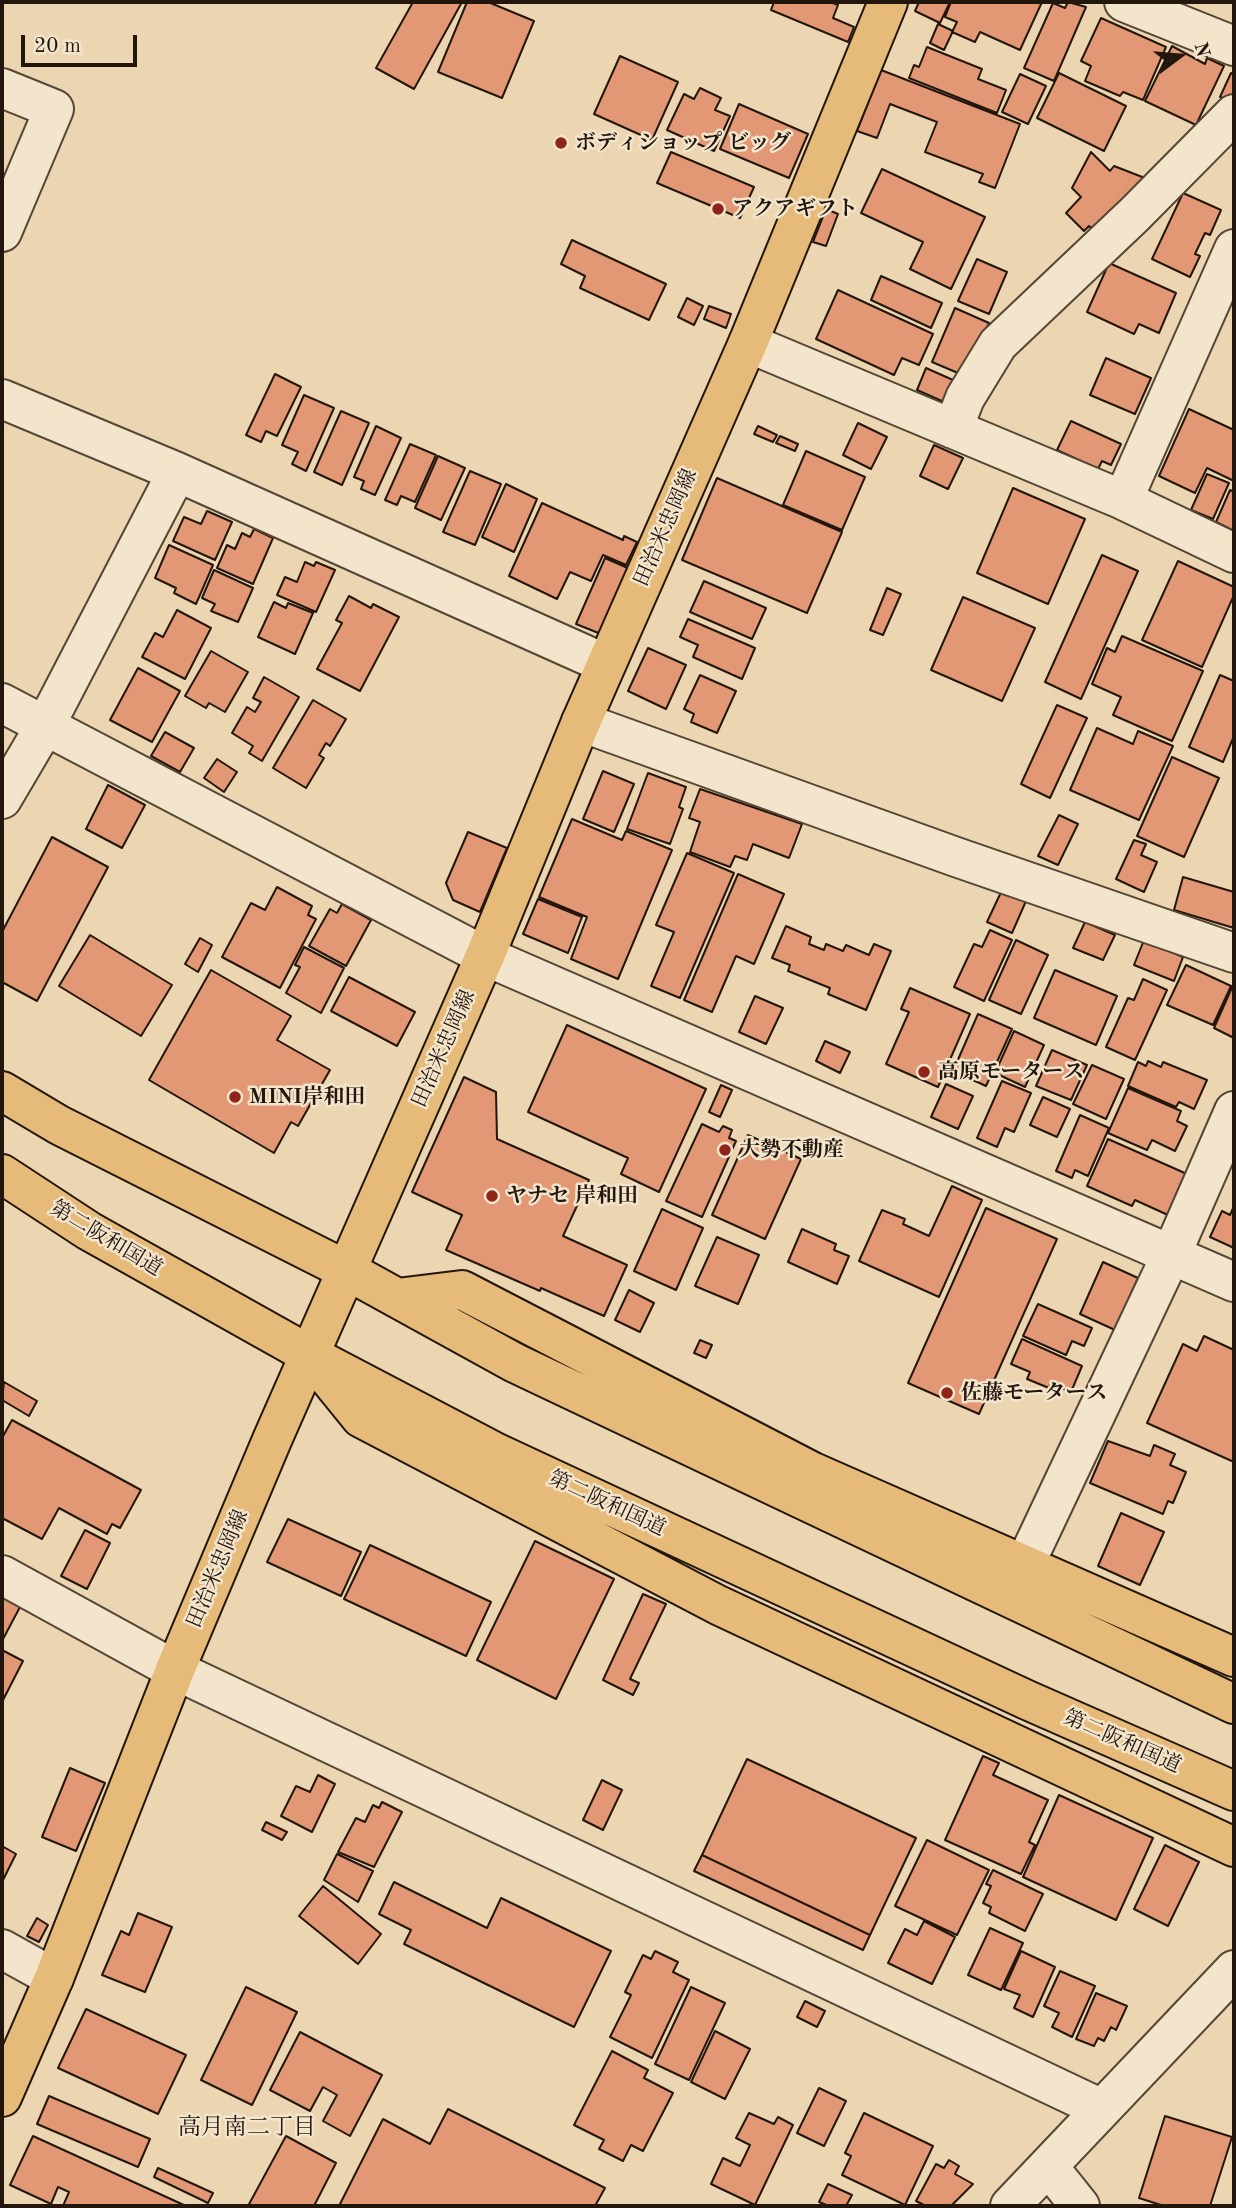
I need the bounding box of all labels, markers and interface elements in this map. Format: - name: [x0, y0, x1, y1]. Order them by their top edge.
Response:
- scale bar: [24, 21, 140, 65]
- north arrow: [1145, 21, 1215, 91]
- text: 20 m: [34, 36, 81, 57]
- text: N: [1190, 40, 1212, 60]
- place label: ボディショップ ビッグ: [575, 130, 791, 156]
- marker: ボディショップ ビッグ: [553, 135, 569, 151]
- place label: アクアギフト: [732, 196, 858, 222]
- marker: アクアギフト: [710, 201, 726, 217]
- street label: 田治米忠岡線: [629, 465, 703, 591]
- street label: 田治米忠岡線: [407, 986, 481, 1112]
- place label: 高原モータース: [938, 1059, 1084, 1085]
- marker: 高原モータース: [916, 1064, 932, 1080]
- place label: MINI岸和田: [249, 1084, 365, 1110]
- marker: MINI岸和田: [227, 1089, 243, 1105]
- place label: 大勢不動産: [739, 1137, 844, 1163]
- marker: 大勢不動産: [717, 1142, 733, 1158]
- place label: ヤナセ 岸和田: [506, 1183, 638, 1209]
- marker: ヤナセ 岸和田: [484, 1188, 500, 1204]
- street label: 第二阪和国道: [46, 1196, 166, 1282]
- place label: 佐藤モータース: [961, 1380, 1107, 1406]
- marker: 佐藤モータース: [939, 1385, 955, 1401]
- street label: 第二阪和国道: [545, 1466, 669, 1542]
- street label: 田治米忠岡線: [182, 1506, 254, 1632]
- street label: 第二阪和国道: [1059, 1705, 1185, 1779]
- district label: 高月南二丁目: [178, 2114, 316, 2142]

